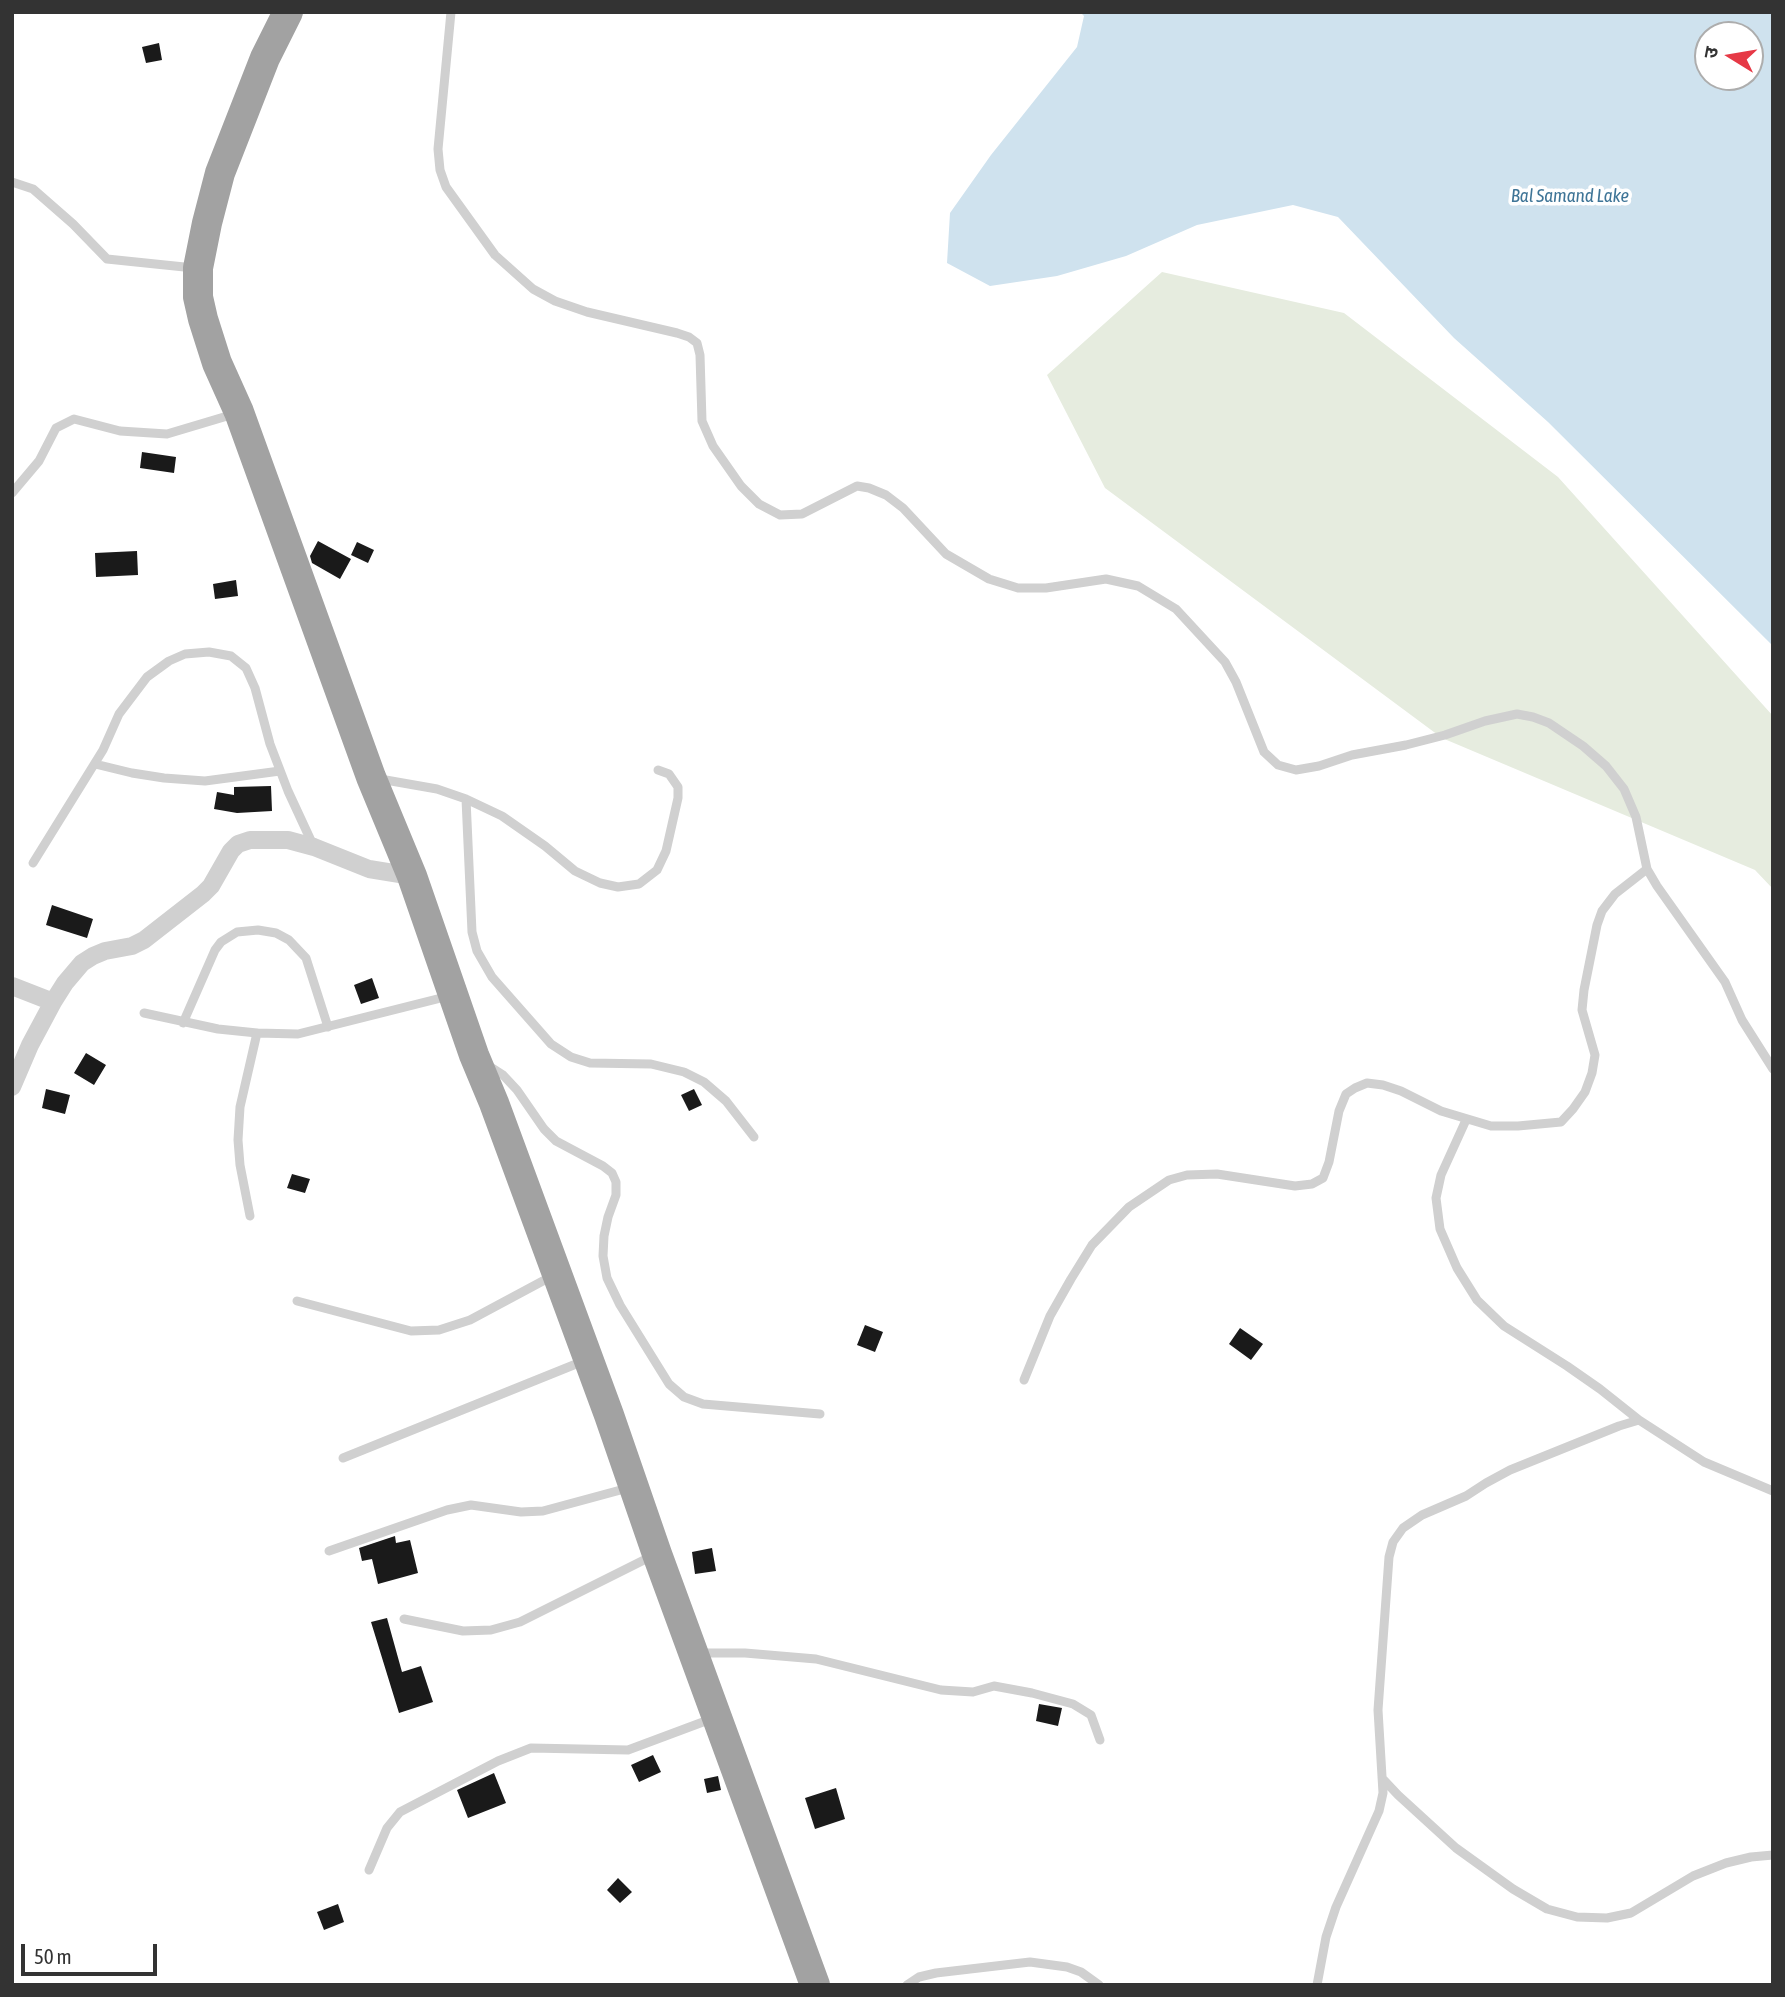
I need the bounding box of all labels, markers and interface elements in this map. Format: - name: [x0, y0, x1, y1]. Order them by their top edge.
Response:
- north arrow: [1694, 21, 1764, 91]
- text: उ: [1698, 45, 1722, 60]
- water label: Bal Samand Lake: [1511, 185, 1629, 207]
- scale bar: [24, 1930, 161, 1974]
- text: 50 m: [34, 1944, 72, 1968]

